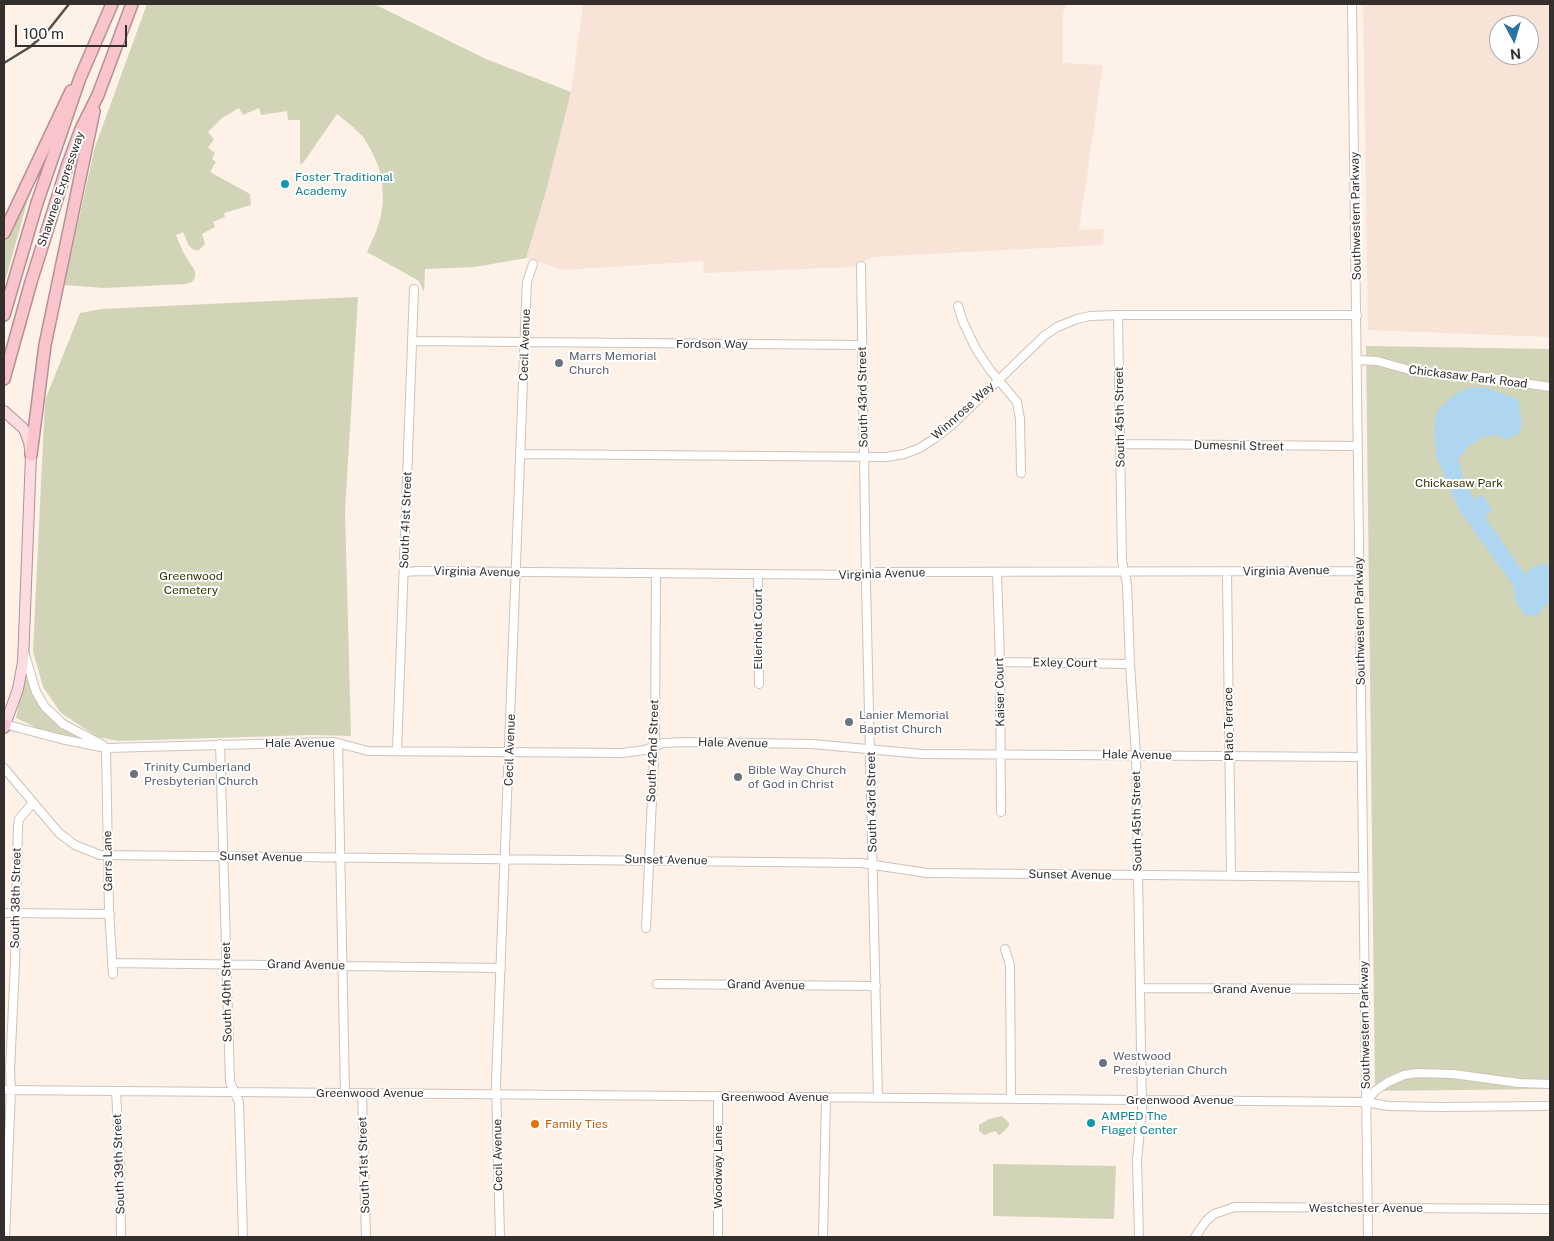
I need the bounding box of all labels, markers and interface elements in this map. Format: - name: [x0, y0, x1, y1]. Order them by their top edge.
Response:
- scale bar: [18, 15, 130, 47]
- north arrow: [1489, 15, 1539, 65]
- text: 100 m: [23, 25, 64, 42]
- text: N: [1509, 45, 1522, 62]
- street label: Shawnee Expressway: [35, 129, 87, 249]
- street label: Southwestern Parkway: [1348, 152, 1364, 280]
- place label: Foster Traditional Academy: [295, 170, 393, 198]
- marker: Foster Traditional Academy: [279, 178, 291, 190]
- street label: Cecil Avenue: [517, 309, 533, 381]
- street label: Fordson Way: [676, 337, 748, 351]
- street label: South 43rd Street: [855, 346, 871, 448]
- place label: Marrs Memorial Church: [569, 349, 657, 377]
- marker: Marrs Memorial Church: [553, 357, 565, 369]
- street label: Chickasaw Park Road: [1408, 363, 1528, 391]
- street label: South 45th Street: [1112, 366, 1128, 468]
- street label: Winnrose Way: [929, 379, 997, 443]
- street label: Dumesnil Street: [1194, 438, 1284, 454]
- street label: South 41st Street: [397, 471, 415, 569]
- park label: Chickasaw Park: [1415, 476, 1503, 490]
- street label: Southwestern Parkway: [1352, 557, 1368, 685]
- street label: Virginia Avenue: [1242, 563, 1330, 579]
- street label: Virginia Avenue: [433, 564, 521, 580]
- street label: Virginia Avenue: [838, 565, 926, 583]
- park label: Greenwood Cemetery: [159, 569, 223, 597]
- street label: Ellerholt Court: [751, 588, 765, 670]
- street label: Exley Court: [1033, 655, 1097, 671]
- street label: Kaiser Court: [992, 657, 1008, 727]
- street label: Plato Terrace: [1221, 687, 1237, 761]
- street label: South 42nd Street: [644, 699, 662, 803]
- place label: Lanier Memorial Baptist Church: [859, 708, 949, 736]
- street label: Cecil Avenue: [502, 714, 518, 786]
- marker: Lanier Memorial Baptist Church: [843, 716, 855, 728]
- street label: Hale Avenue: [698, 735, 768, 751]
- street label: Hale Avenue: [265, 736, 335, 750]
- street label: Hale Avenue: [1102, 747, 1172, 763]
- street label: South 43rd Street: [864, 751, 880, 853]
- place label: Trinity Cumberland Presbyterian Church: [144, 760, 258, 788]
- place label: Bible Way Church of God in Christ: [748, 763, 846, 791]
- marker: Trinity Cumberland Presbyterian Church: [128, 768, 140, 780]
- street label: South 45th Street: [1129, 770, 1145, 872]
- marker: Bible Way Church of God in Christ: [732, 771, 744, 783]
- street label: Garrs Lane: [100, 830, 116, 892]
- street label: South 38th Street: [8, 847, 24, 949]
- street label: Sunset Avenue: [219, 849, 303, 865]
- street label: Sunset Avenue: [624, 852, 708, 868]
- street label: Sunset Avenue: [1028, 867, 1112, 883]
- street label: South 40th Street: [219, 942, 235, 1042]
- street label: Grand Avenue: [267, 957, 345, 973]
- street label: Southwestern Parkway: [1357, 961, 1373, 1089]
- street label: Grand Avenue: [727, 977, 805, 993]
- street label: Grand Avenue: [1213, 982, 1291, 996]
- place label: Westwood Presbyterian Church: [1113, 1049, 1227, 1077]
- marker: Westwood Presbyterian Church: [1097, 1057, 1109, 1069]
- street label: Greenwood Avenue: [316, 1086, 424, 1100]
- street label: Greenwood Avenue: [721, 1090, 829, 1104]
- street label: Greenwood Avenue: [1126, 1093, 1234, 1107]
- place label: AMPED The Flaget Center: [1101, 1109, 1177, 1137]
- street label: South 39th Street: [110, 1113, 128, 1215]
- street label: South 41st Street: [355, 1116, 373, 1214]
- place label: Family Ties: [545, 1117, 608, 1131]
- marker: AMPED The Flaget Center: [1085, 1117, 1097, 1129]
- marker: Family Ties: [529, 1118, 541, 1130]
- street label: Cecil Avenue: [490, 1119, 506, 1191]
- street label: Woodway Lane: [711, 1125, 725, 1209]
- street label: Westchester Avenue: [1309, 1201, 1423, 1215]

